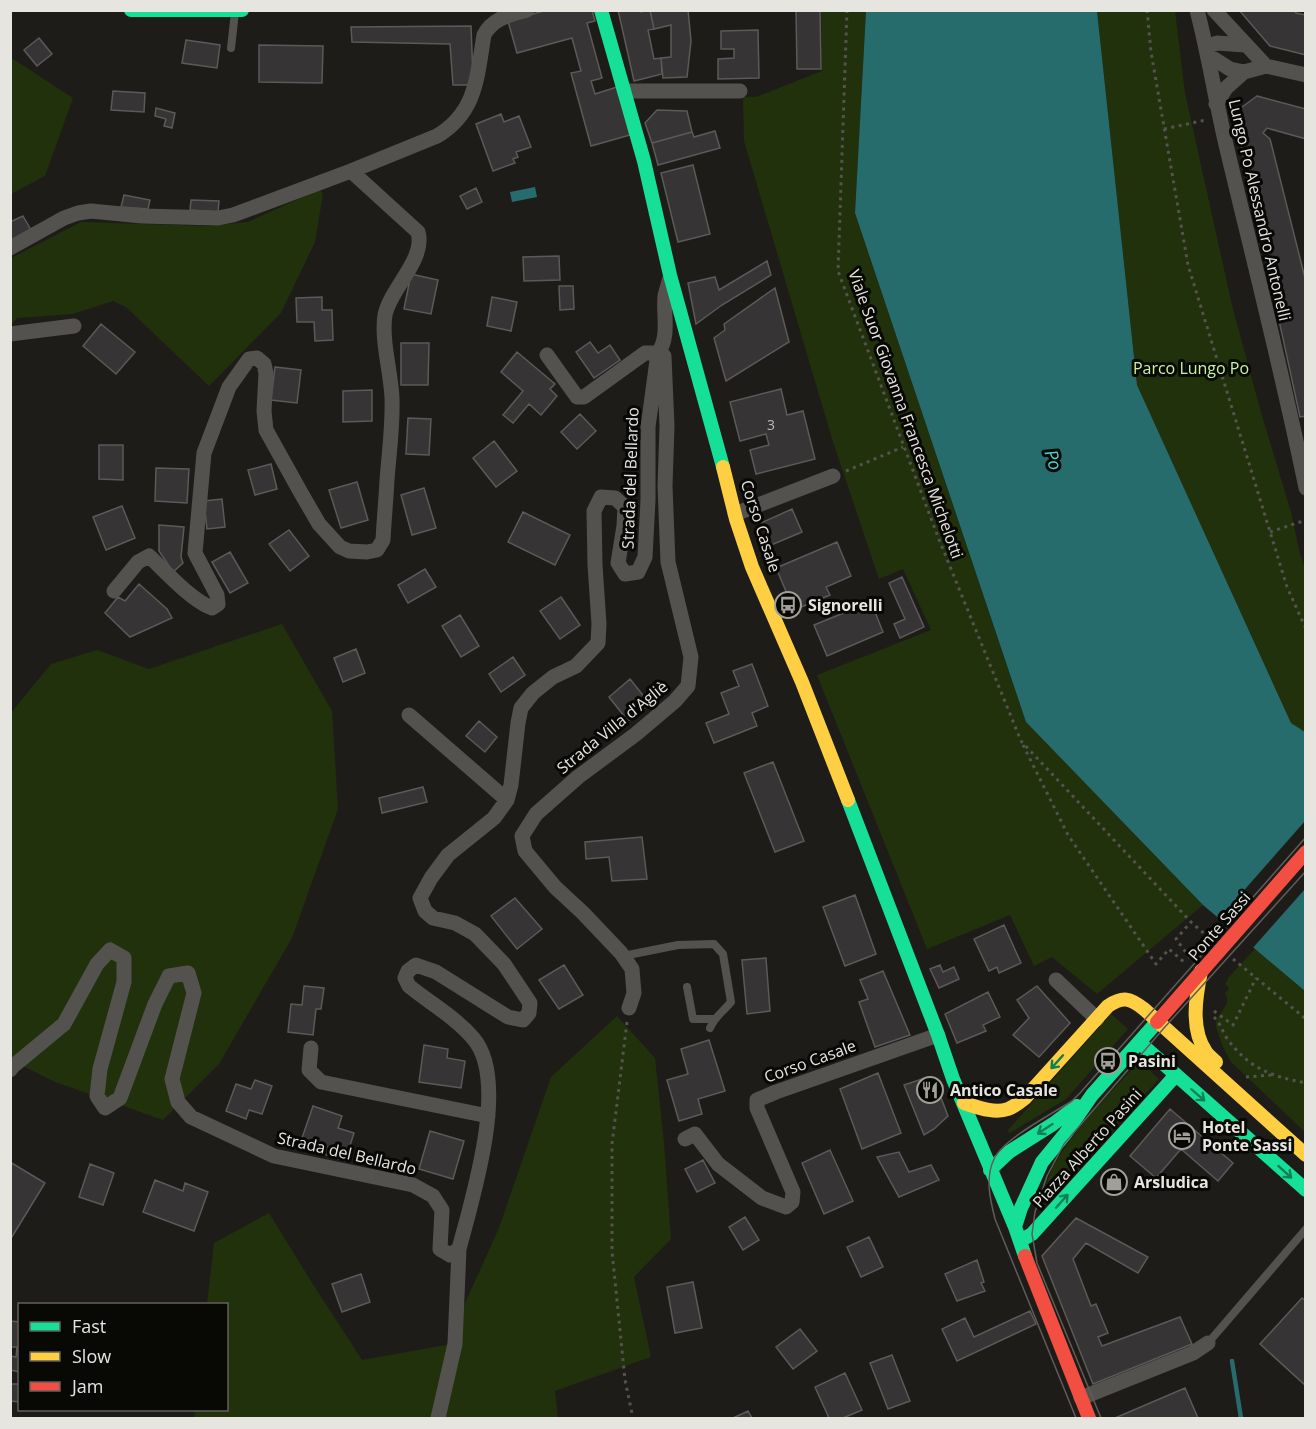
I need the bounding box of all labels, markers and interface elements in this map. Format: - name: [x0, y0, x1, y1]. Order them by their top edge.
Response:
- street label: Lungo Po Alessandro Antonelli: [1224, 97, 1296, 323]
- street label: Viale Suor Giovanna Francesca Michelotti: [843, 267, 969, 561]
- park label: Parco Lungo Po: [1133, 357, 1249, 379]
- street label: Strada del Bellardo: [617, 407, 643, 549]
- house number: 3: [767, 415, 775, 434]
- water label: Po: [1040, 446, 1068, 473]
- street label: Corso Casale: [736, 477, 786, 575]
- bus stop icon: Signorelli: [773, 590, 803, 620]
- place label: Signorelli: [808, 594, 883, 616]
- street label: Strada Villa d'Agliè: [552, 675, 672, 779]
- street label: Ponte Sassi: [1183, 887, 1255, 965]
- street label: Corso Casale: [761, 1034, 859, 1088]
- bus stop icon: Pasini: [1093, 1046, 1123, 1076]
- place label: Pasini: [1128, 1050, 1176, 1072]
- one-way arrow: [1050, 1054, 1064, 1069]
- restaurant icon: Antico Casale: [915, 1075, 945, 1105]
- place label: Antico Casale: [950, 1079, 1057, 1101]
- street label: Piazza Alberto Pasini: [1027, 1084, 1147, 1212]
- one-way arrow: [1190, 1088, 1205, 1102]
- place label: Hotel Ponte Sassi: [1202, 1116, 1292, 1156]
- hotel icon: Hotel Ponte Sassi: [1167, 1121, 1197, 1151]
- one-way arrow: [1037, 1123, 1054, 1135]
- street label: Strada del Bellardo: [275, 1126, 419, 1180]
- one-way arrow: [1277, 1165, 1292, 1179]
- shop icon: Arsludica: [1099, 1167, 1129, 1197]
- place label: Arsludica: [1134, 1171, 1209, 1193]
- one-way arrow: [1055, 1194, 1069, 1209]
- legend: [18, 1303, 228, 1411]
- text: Fast: [72, 1314, 106, 1338]
- text: Slow: [72, 1344, 111, 1368]
- text: Jam: [70, 1374, 104, 1398]

